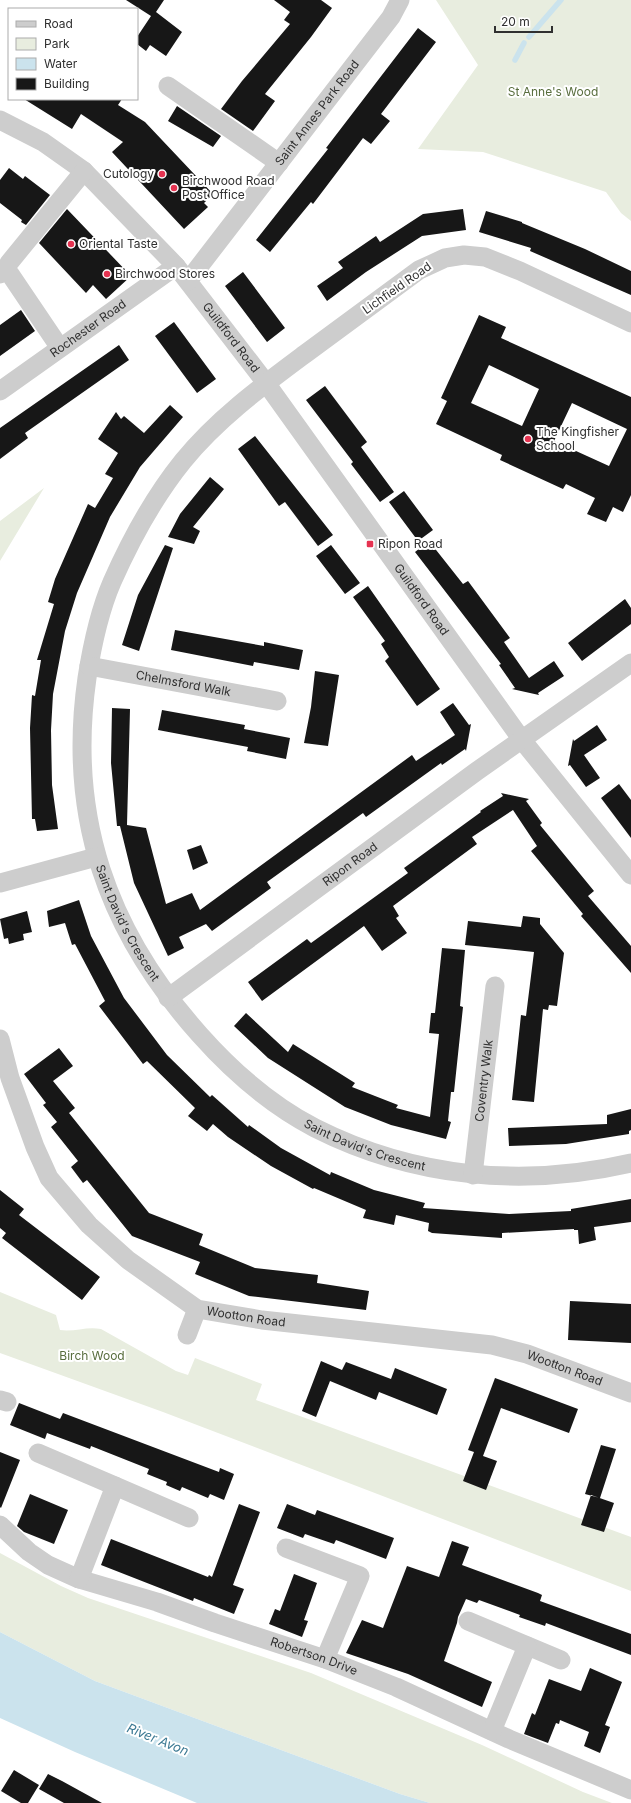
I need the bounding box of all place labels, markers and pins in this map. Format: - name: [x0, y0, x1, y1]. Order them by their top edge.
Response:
- place label: Cutology: [103, 166, 154, 181]
- marker: Cutology: [157, 169, 167, 179]
- place label: Birchwood Road Post Office: [182, 173, 275, 202]
- marker: Birchwood Road Post Office: [169, 183, 179, 193]
- place label: Oriental Taste: [79, 236, 158, 251]
- marker: Oriental Taste: [66, 239, 76, 249]
- place label: Birchwood Stores: [115, 266, 215, 281]
- marker: Birchwood Stores: [102, 269, 112, 279]
- place label: The Kingfisher School: [536, 424, 620, 453]
- marker: The Kingfisher School: [523, 434, 533, 444]
- place label: Ripon Road: [378, 536, 443, 551]
- marker: Ripon Road: [365, 539, 375, 549]

